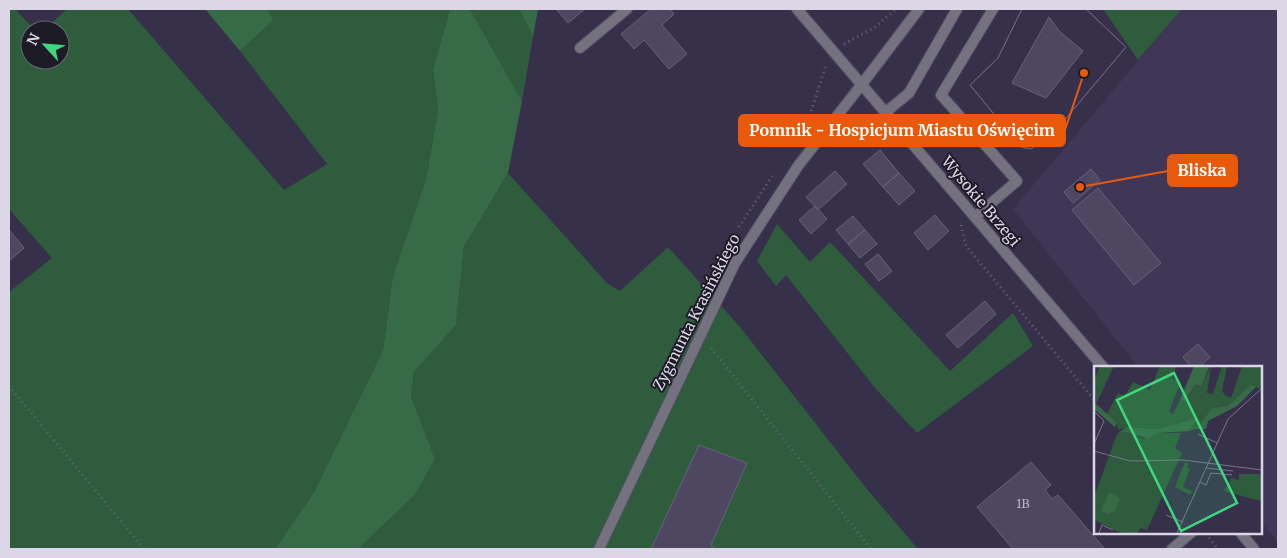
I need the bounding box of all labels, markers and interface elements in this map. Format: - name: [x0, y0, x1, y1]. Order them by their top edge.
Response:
- north arrow: [20, 20, 70, 70]
- text: N: [23, 30, 44, 48]
- callout: Pomnik - Hospicjum Miastu Oświęcim: [739, 115, 1065, 146]
- text: Pomnik - Hospicjum Miastu Oświęcim: [749, 120, 1055, 140]
- street label: Wysokie Brzegi: [937, 151, 1024, 250]
- callout: Bliska: [1168, 155, 1237, 186]
- text: Bliska: [1177, 160, 1227, 180]
- street label: Zygmunta Krasińskiego: [648, 231, 744, 393]
- inset map: [1094, 366, 1262, 533]
- house number: 1B: [1016, 496, 1030, 511]

